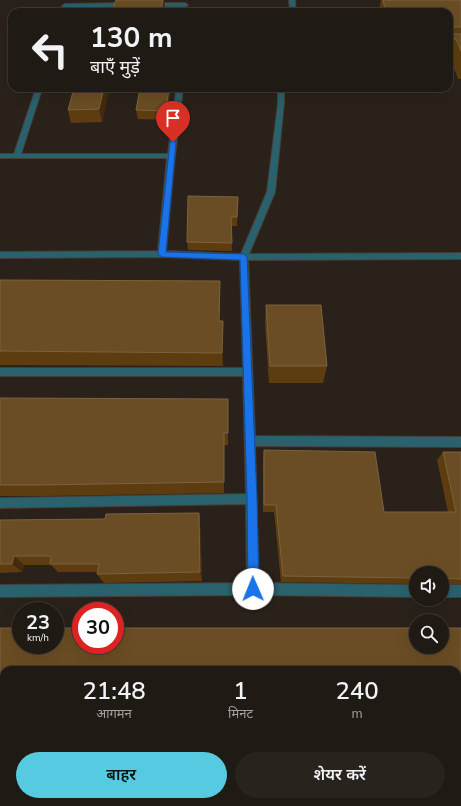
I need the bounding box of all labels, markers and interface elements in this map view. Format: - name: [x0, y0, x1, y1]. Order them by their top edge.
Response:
- text: 130 m: [90, 19, 173, 57]
- icon: left: [24, 24, 76, 76]
- text: बाएँ मुड़ें: [90, 55, 140, 79]
- pin: [156, 101, 190, 142]
- icon: arrive: [162, 107, 184, 129]
- map controls: [409, 566, 449, 654]
- button: sound: [409, 566, 449, 606]
- position arrow: [232, 568, 274, 610]
- speed limit sign: 30: [72, 602, 124, 654]
- text: 23: [26, 609, 50, 636]
- button: search: [409, 614, 449, 654]
- text: km/h: [27, 631, 49, 645]
- text: 21:48: [82, 675, 146, 707]
- text: 1: [233, 675, 248, 707]
- text: 240: [335, 675, 379, 707]
- text: आगमन: [96, 705, 132, 723]
- text: मिनट: [228, 705, 253, 723]
- text: m: [351, 705, 363, 723]
- button: बाहर: [16, 752, 227, 798]
- button: शेयर करें: [235, 752, 445, 798]

